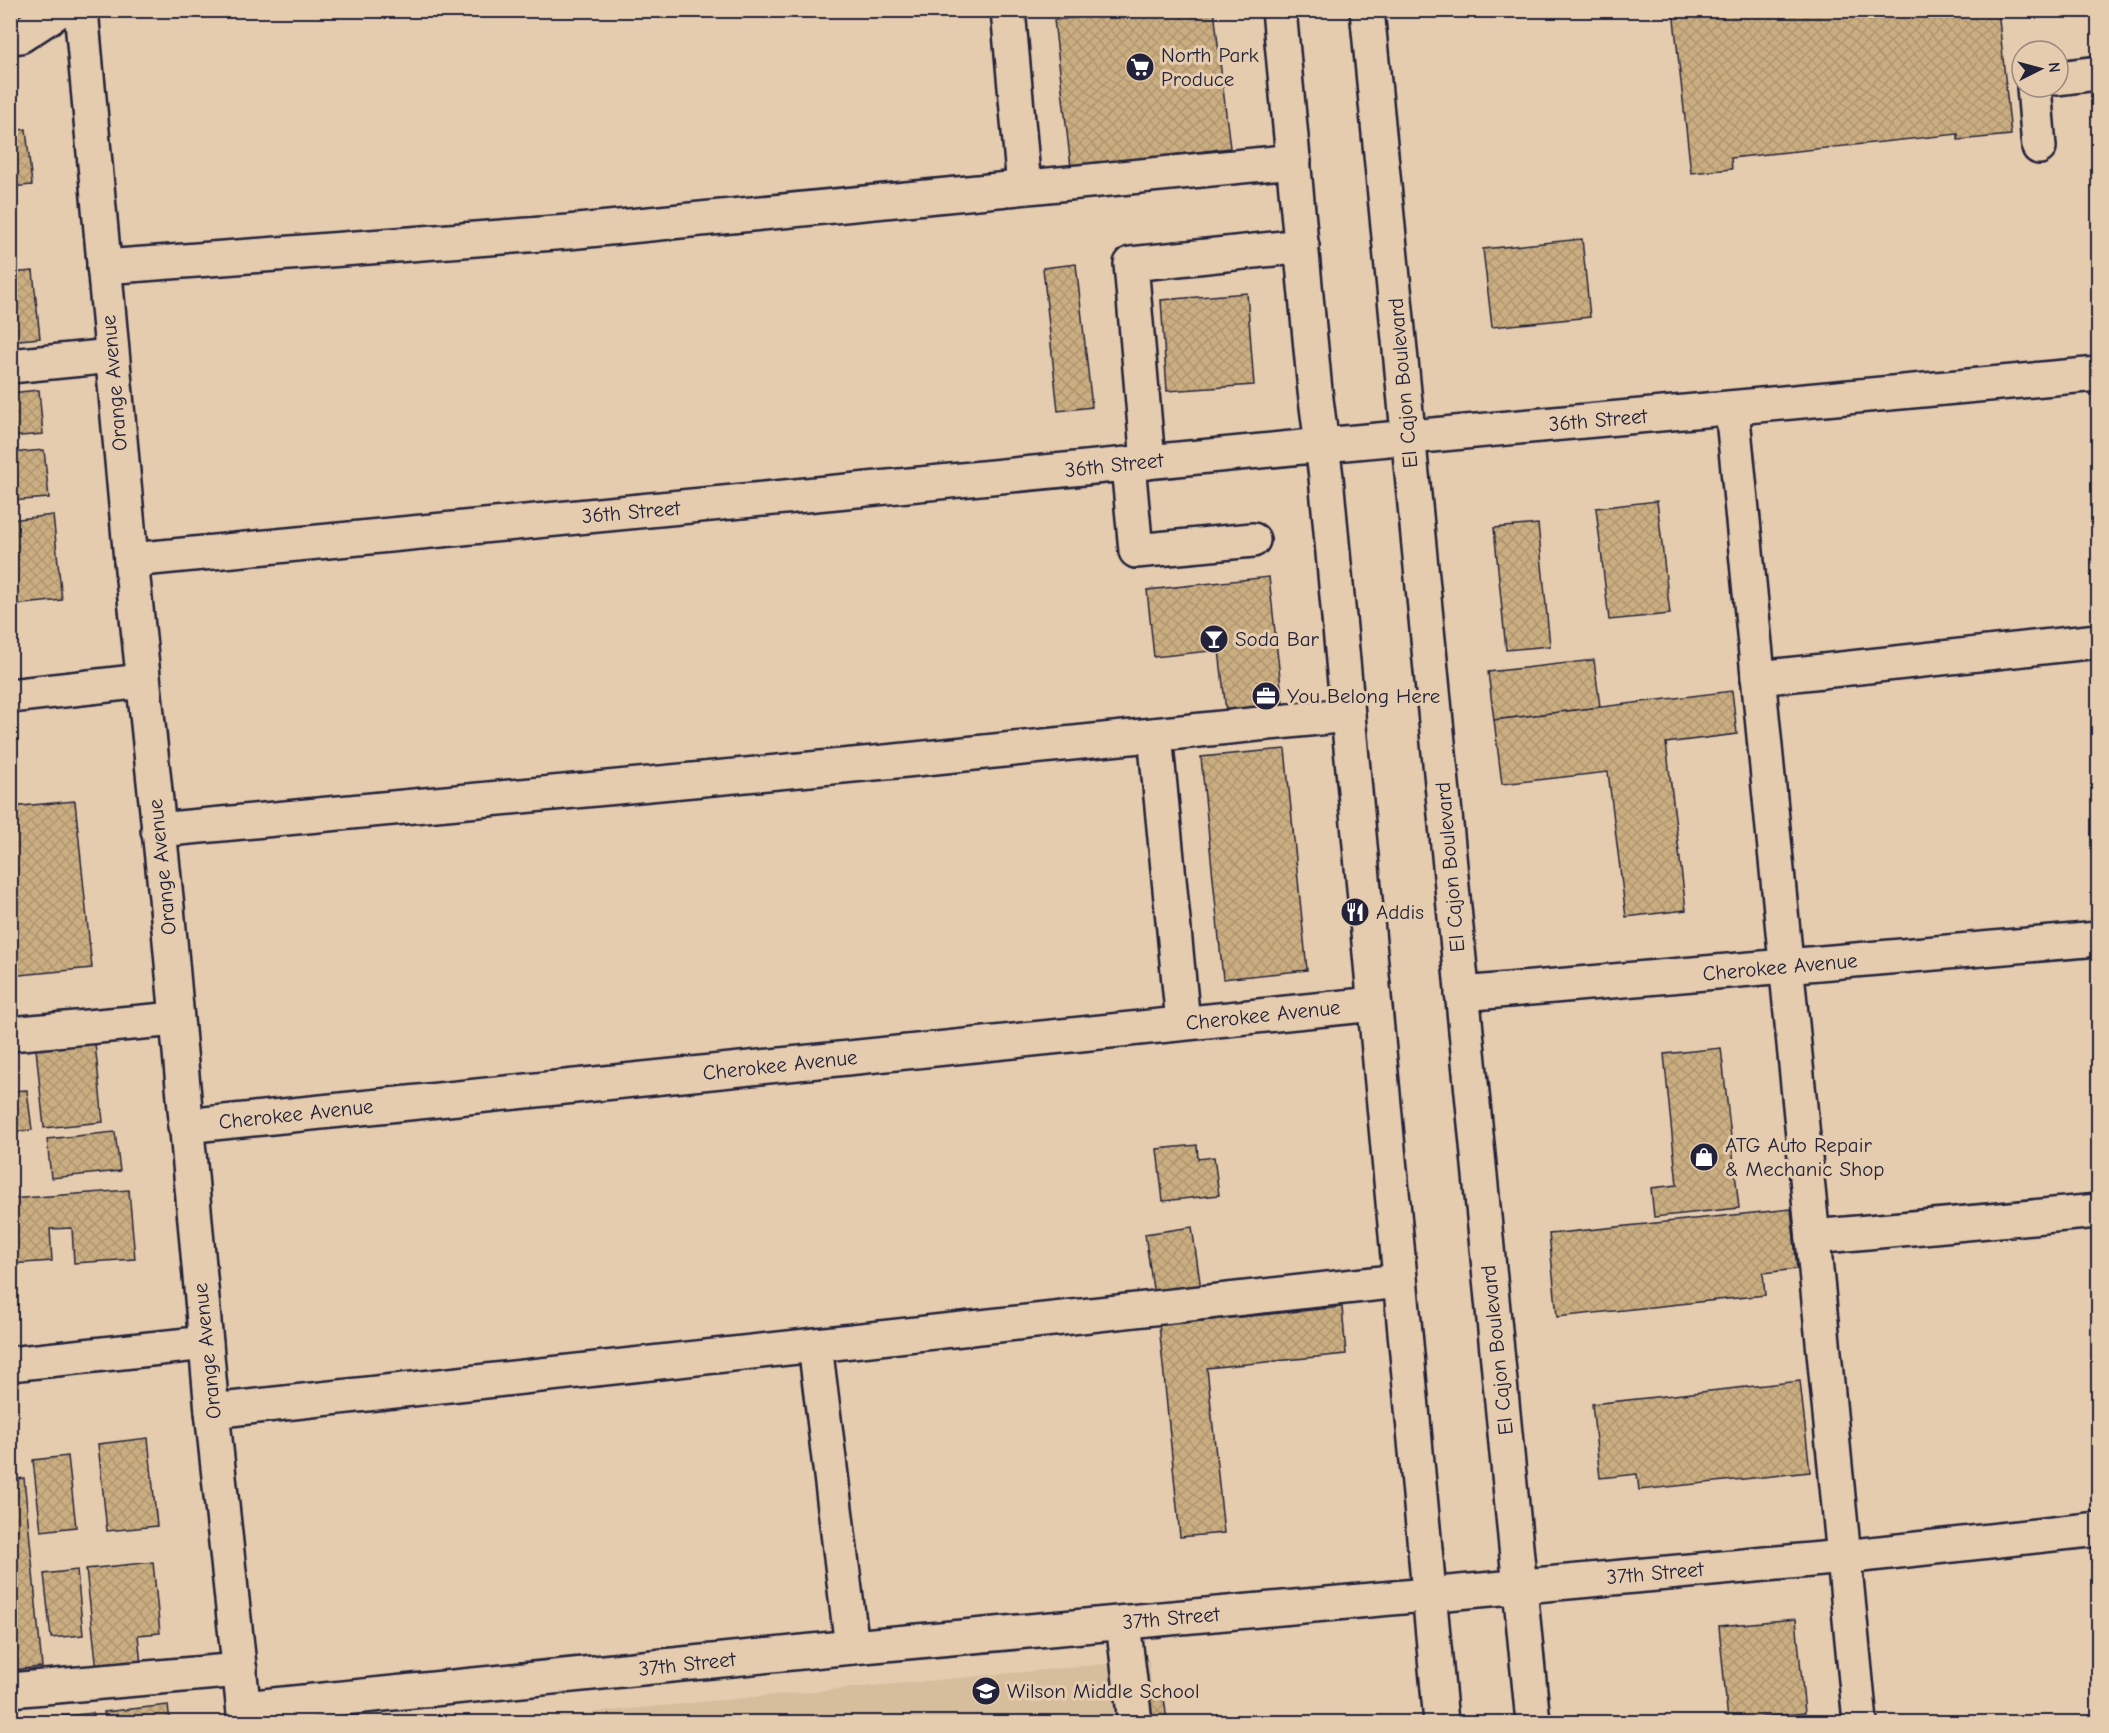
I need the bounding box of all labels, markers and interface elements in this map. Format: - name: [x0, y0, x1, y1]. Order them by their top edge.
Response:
- north arrow: [2010, 39, 2070, 99]
- place label: North Park Produce: [1161, 43, 1259, 91]
- supermarket icon: North Park Produce: [1124, 51, 1156, 83]
- text: N: [2044, 61, 2063, 74]
- street label: El Cajon Boulevard: [1384, 297, 1422, 469]
- street label: Orange Avenue: [96, 314, 132, 452]
- street label: 36th Street: [1548, 404, 1649, 436]
- street label: 36th Street: [1064, 448, 1165, 482]
- street label: 36th Street: [581, 496, 682, 528]
- bar icon: Soda Bar: [1198, 623, 1230, 655]
- place label: Soda Bar: [1235, 627, 1320, 651]
- office icon: You Belong Here: [1250, 680, 1282, 712]
- place label: You Belong Here: [1287, 684, 1440, 708]
- street label: El Cajon Boulevard: [1431, 781, 1469, 953]
- street label: Orange Avenue: [143, 798, 181, 936]
- restaurant icon: Addis: [1339, 896, 1371, 928]
- place label: Addis: [1376, 900, 1424, 924]
- street label: Cherokee Avenue: [1702, 948, 1858, 986]
- street label: Cherokee Avenue: [1184, 995, 1342, 1035]
- street label: Cherokee Avenue: [701, 1045, 859, 1085]
- street label: Cherokee Avenue: [217, 1094, 375, 1134]
- place label: ATG Auto Repair & Mechanic Shop: [1725, 1133, 1885, 1181]
- shop icon: ATG Auto Repair & Mechanic Shop: [1688, 1141, 1720, 1173]
- street label: El Cajon Boulevard: [1476, 1264, 1518, 1436]
- street label: Orange Avenue: [188, 1282, 226, 1420]
- street label: 37th Street: [1605, 1557, 1706, 1589]
- street label: 37th Street: [1121, 1602, 1222, 1634]
- street label: 37th Street: [637, 1647, 738, 1681]
- school or university icon: Wilson Middle School: [970, 1675, 1002, 1707]
- place label: Wilson Middle School: [1007, 1679, 1200, 1703]

